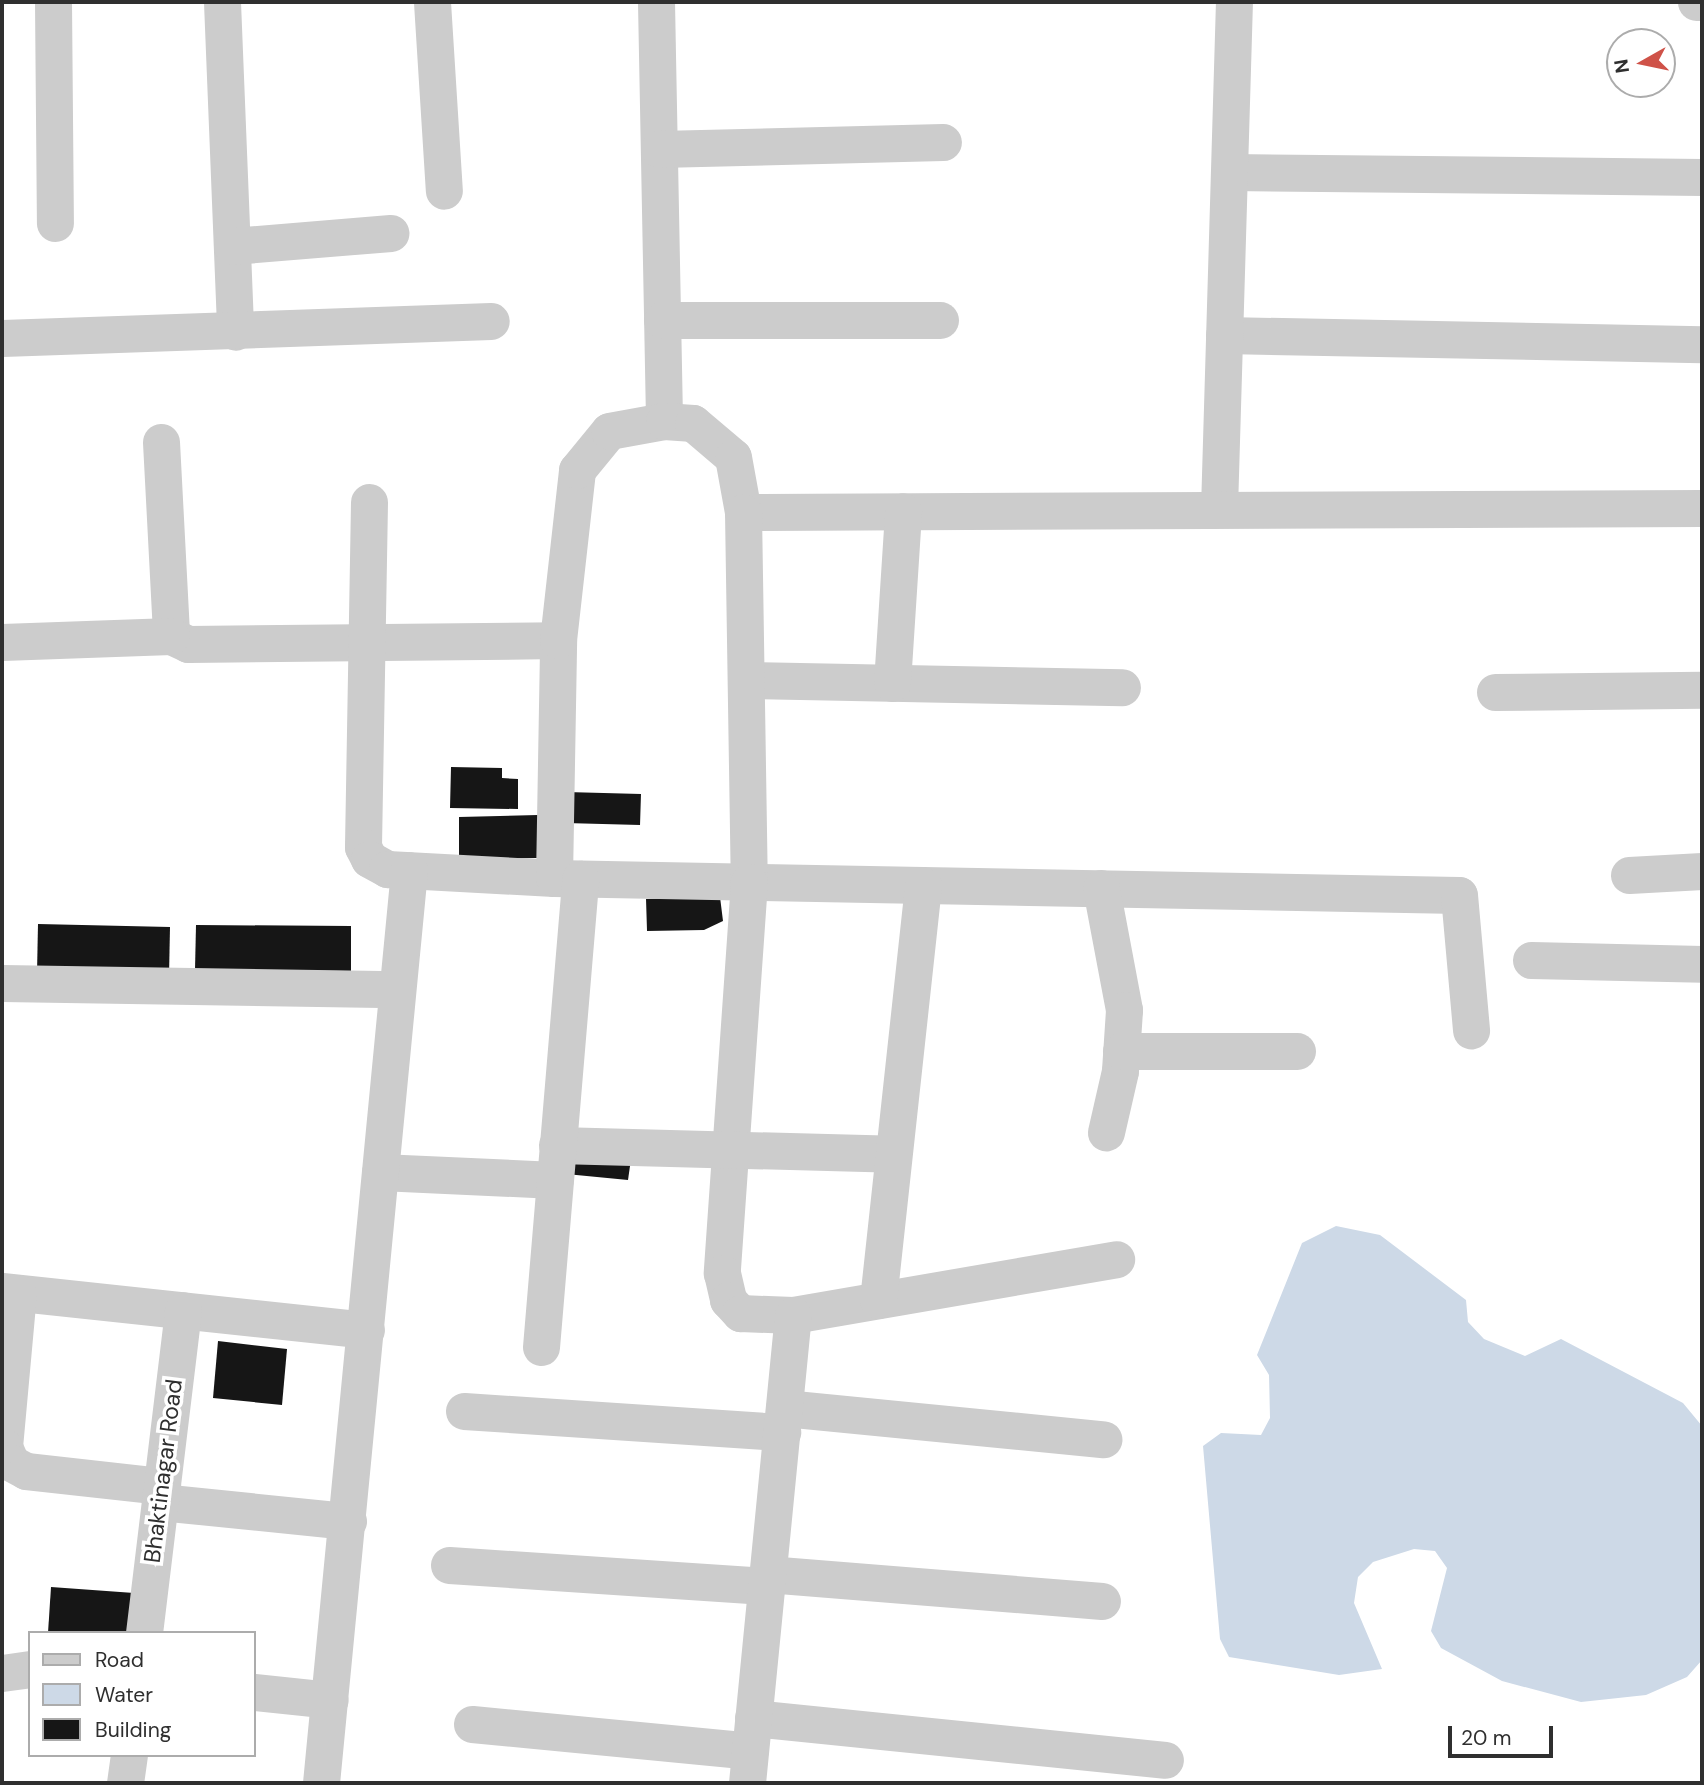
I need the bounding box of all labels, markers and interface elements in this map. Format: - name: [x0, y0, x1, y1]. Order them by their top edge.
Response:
- north arrow: [1606, 28, 1676, 98]
- text: N: [1608, 57, 1635, 75]
- street label: Bhaktinagar Road: [138, 1378, 188, 1564]
- legend: [28, 1631, 256, 1757]
- text: Road: [95, 1646, 144, 1674]
- text: Water: [95, 1681, 153, 1709]
- scale bar: [1452, 1712, 1557, 1756]
- text: Building: [95, 1716, 171, 1744]
- text: 20 m: [1461, 1724, 1512, 1752]

